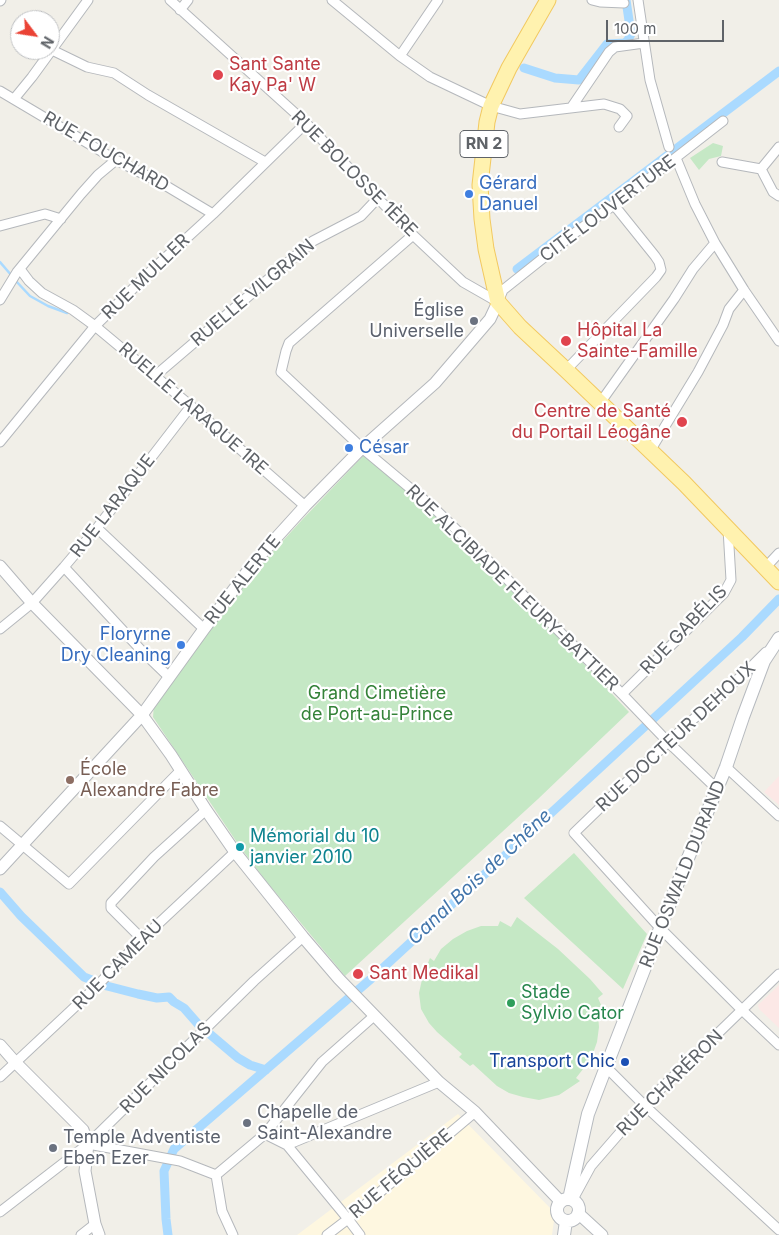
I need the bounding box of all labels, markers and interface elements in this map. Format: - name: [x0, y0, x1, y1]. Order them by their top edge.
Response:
- north arrow: [10, 10, 60, 60]
- scale bar: [609, 10, 726, 42]
- text: 100 m: [614, 19, 656, 38]
- text: N: [37, 34, 57, 51]
- place label: Sant Sante Kay Pa' W: [229, 54, 321, 96]
- marker: Sant Sante Kay Pa' W: [211, 68, 225, 82]
- street label: RUE BOLOSSE 1ÈRE: [286, 106, 422, 242]
- street label: RUE FOUCHARD: [39, 107, 173, 197]
- road number: RN 2: [460, 130, 508, 158]
- street label: CITÉ LOUVERTURE: [536, 151, 680, 267]
- place label: Gérard Danuel: [479, 173, 538, 215]
- marker: Gérard Danuel: [463, 188, 475, 200]
- street label: RUE MULLER: [98, 230, 194, 324]
- street label: RUELLE VILGRAIN: [187, 235, 319, 351]
- place label: Église Universelle: [369, 300, 464, 342]
- marker: Église Universelle: [468, 315, 480, 327]
- place label: Hôpital La Sainte-Famille: [577, 320, 698, 362]
- marker: Hôpital La Sainte-Famille: [559, 334, 573, 348]
- street label: RUELLE LARAQUE 1RE: [114, 338, 272, 480]
- place label: Centre de Santé du Portail Léogâne: [511, 401, 671, 444]
- marker: Centre de Santé du Portail Léogâne: [675, 415, 689, 429]
- place label: César: [359, 437, 409, 459]
- marker: César: [343, 442, 355, 454]
- street label: RUE LARAQUE: [66, 450, 160, 562]
- street label: RUE ALCIBIADE FLEURY-BATTIER: [401, 480, 623, 696]
- street label: RUE ALERTE: [201, 531, 285, 629]
- street label: RUE GABÉLIS: [636, 581, 732, 679]
- place label: Floryrne Dry Cleaning: [61, 624, 171, 666]
- marker: Floryrne Dry Cleaning: [175, 639, 187, 651]
- street label: RUE DOCTEUR DEHOUX: [592, 658, 760, 816]
- park label: Grand Cimetière de Port-au-Prince: [301, 683, 453, 726]
- place label: École Alexandre Fabre: [80, 759, 219, 802]
- marker: École Alexandre Fabre: [64, 774, 76, 786]
- street label: RUE OSWALD DURAND: [635, 777, 731, 971]
- water label: Canal Bois de Chêne: [403, 804, 557, 950]
- place label: Mémorial du 10 janvier 2010: [250, 826, 380, 869]
- marker: Mémorial du 10 janvier 2010: [234, 841, 246, 853]
- street label: RUE CAMEAU: [68, 915, 168, 1015]
- place label: Sant Medikal: [369, 963, 479, 985]
- marker: Sant Medikal: [351, 967, 365, 981]
- place label: Stade Sylvio Cator: [521, 982, 624, 1024]
- marker: Stade Sylvio Cator: [505, 997, 517, 1009]
- street label: RUE NICOLAS: [116, 1018, 216, 1118]
- street label: RUE CHARÉRON: [612, 1025, 728, 1141]
- place label: Transport Chic: [489, 1051, 615, 1073]
- marker: Transport Chic: [619, 1056, 631, 1068]
- place label: Chapelle de Saint-Alexandre: [257, 1102, 392, 1144]
- marker: Chapelle de Saint-Alexandre: [241, 1117, 253, 1129]
- street label: RUE FÉQUIÈRE: [345, 1125, 457, 1223]
- place label: Temple Adventiste Eben Ezer: [63, 1127, 221, 1170]
- marker: Temple Adventiste Eben Ezer: [47, 1142, 59, 1154]

